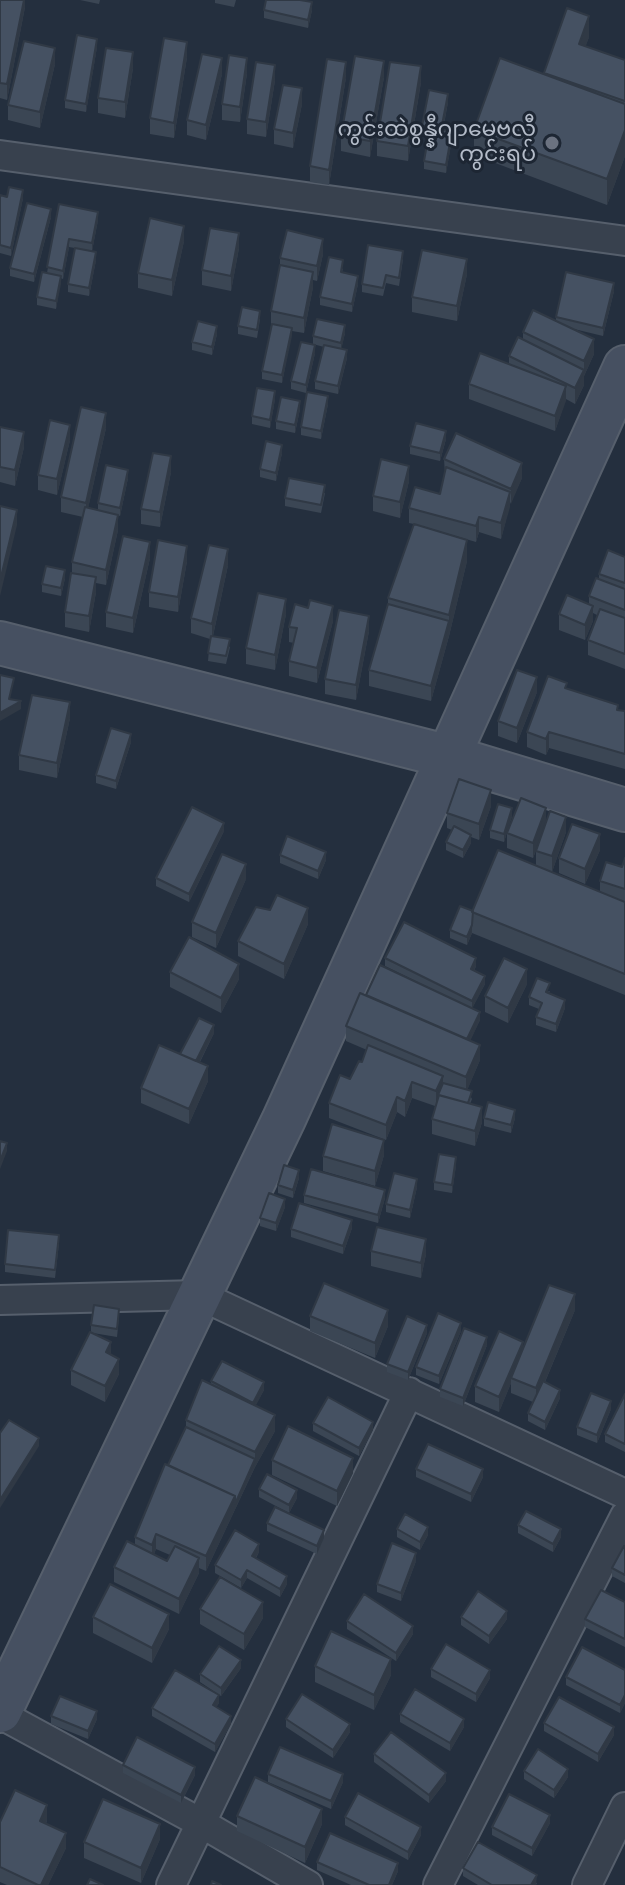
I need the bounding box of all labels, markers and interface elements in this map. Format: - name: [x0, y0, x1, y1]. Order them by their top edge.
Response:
- place label: ကွင်းထဲစွန္နီဂျာမေဗလီ ကွင်းရပ်: [337, 117, 536, 168]
- marker: ကွင်းထဲစွန္နီဂျာမေဗလီ ကွင်းရပ်: [543, 134, 561, 152]

